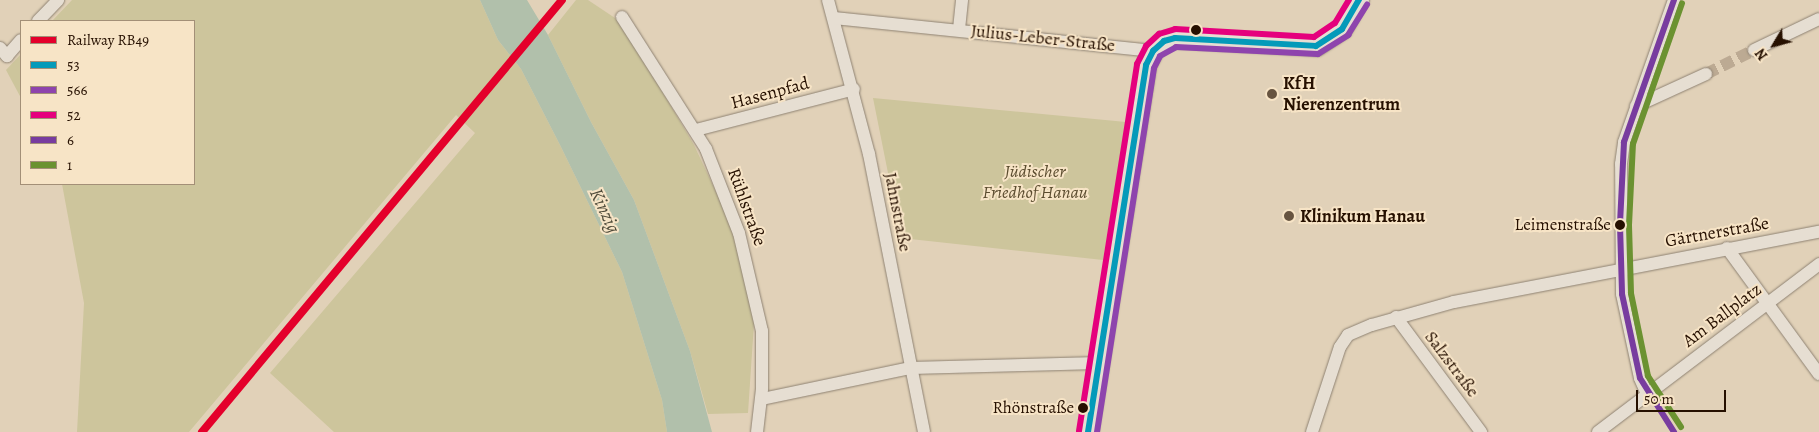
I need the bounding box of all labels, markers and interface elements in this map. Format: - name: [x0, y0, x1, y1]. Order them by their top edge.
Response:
- legend: [20, 20, 195, 185]
- street label: Julius-Leber-Straße: [970, 20, 1116, 56]
- north arrow: [1749, 20, 1799, 70]
- unlabelled marker: [1191, 25, 1201, 35]
- text: Railway RB49: [67, 30, 149, 50]
- text: N: [1751, 45, 1772, 64]
- text: 53: [67, 55, 80, 75]
- street label: Hasenpfad: [729, 72, 811, 114]
- place label: KfH Nierenzentrum: [1283, 73, 1400, 116]
- text: 566: [67, 80, 87, 100]
- marker: KfH Nierenzentrum: [1265, 87, 1279, 101]
- text: 52: [67, 105, 81, 125]
- text: 6: [67, 130, 74, 150]
- text: 1: [67, 155, 72, 175]
- park label: Jüdischer Friedhof Hanau: [982, 161, 1088, 203]
- street label: Rühlstraße: [723, 165, 771, 249]
- street label: Jahnstraße: [880, 171, 916, 253]
- water label: Kinzig: [584, 185, 624, 237]
- place label: Klinikum Hanau: [1300, 205, 1425, 227]
- marker: Klinikum Hanau: [1282, 209, 1296, 223]
- street label: Gärtnerstraße: [1663, 212, 1771, 252]
- place label: Leimenstraße: [1515, 215, 1611, 235]
- marker: Leimenstraße: [1615, 220, 1625, 230]
- street label: Am Ballplatz: [1678, 278, 1766, 352]
- street label: Salzstraße: [1420, 327, 1484, 401]
- scale bar: [1639, 380, 1729, 412]
- text: 50 m: [1644, 389, 1674, 409]
- place label: Rhönstraße: [993, 398, 1074, 418]
- marker: Rhönstraße: [1078, 403, 1088, 413]

